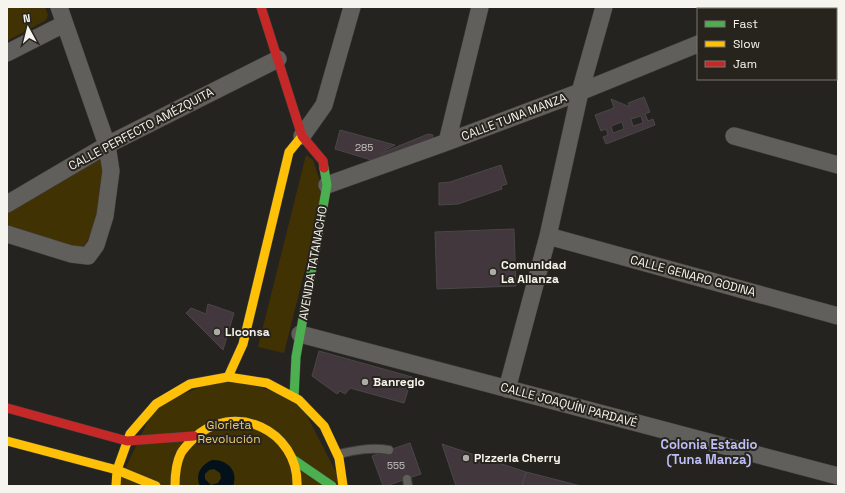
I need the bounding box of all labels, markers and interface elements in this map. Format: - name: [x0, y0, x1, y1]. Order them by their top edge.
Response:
- north arrow: [8, 8, 48, 48]
- legend: [697, 8, 837, 80]
- text: N: [22, 11, 31, 25]
- text: Fast: [733, 16, 758, 32]
- text: Slow: [733, 36, 760, 52]
- text: Jam: [733, 56, 757, 72]
- street label: CALLE PERFECTO AMÉZQUITA: [66, 84, 217, 174]
- street label: CALLE TUNA MANZA: [459, 89, 569, 144]
- house number: 285: [355, 141, 373, 154]
- street label: AVENIDA TATANACHO: [295, 205, 331, 321]
- street label: CALLE GENARO GODINA: [629, 252, 758, 301]
- place label: Comunidad La Alianza: [501, 257, 566, 287]
- marker: Comunidad La Alianza: [488, 267, 498, 277]
- place label: Liconsa: [225, 324, 270, 340]
- marker: Liconsa: [212, 327, 222, 337]
- place label: Banregio: [373, 374, 425, 390]
- marker: Banregio: [360, 377, 370, 387]
- street label: CALLE JOAQUÍN PARDAVÉ: [499, 379, 639, 431]
- park label: Glorieta Revolución: [197, 417, 261, 447]
- district label: Colonia Estadio (Tuna Manza): [661, 436, 758, 468]
- place label: Pizzeria Cherry: [474, 450, 561, 466]
- marker: Pizzeria Cherry: [461, 453, 471, 463]
- house number: 555: [387, 459, 405, 472]

